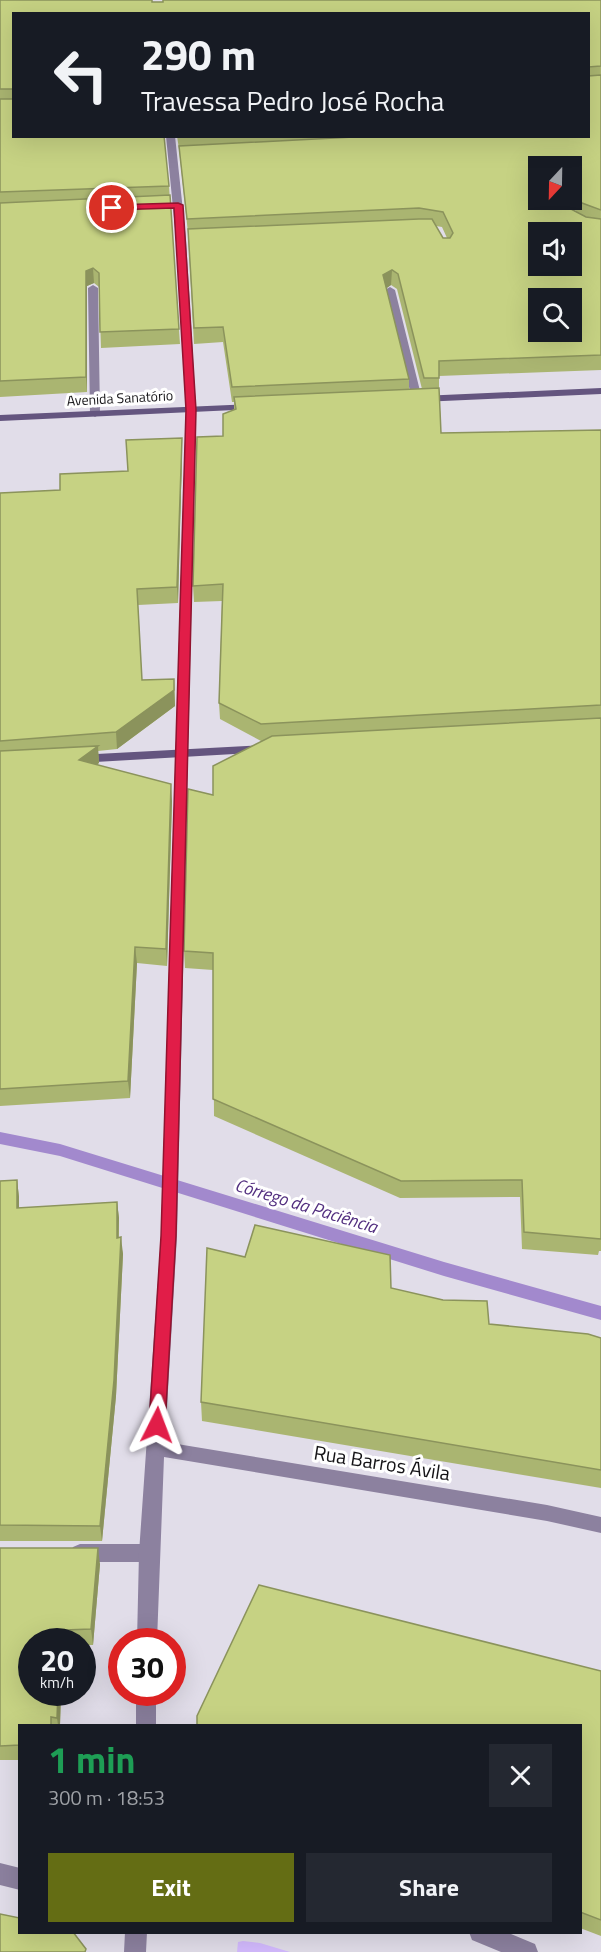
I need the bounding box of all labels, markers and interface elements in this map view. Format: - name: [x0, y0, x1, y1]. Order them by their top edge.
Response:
- text: 290 m: [141, 22, 256, 86]
- icon: left: [42, 36, 120, 114]
- text: Travessa Pedro José Rocha: [141, 80, 444, 121]
- north arrow: [528, 156, 582, 210]
- map controls: [528, 156, 582, 342]
- pin: [86, 182, 137, 233]
- icon: arrive: [95, 191, 128, 224]
- button: sound: [528, 222, 582, 276]
- button: search: [528, 288, 582, 342]
- street label: Avenida Sanatório: [66, 384, 174, 411]
- water label: Córrego da Paciência: [232, 1171, 382, 1240]
- position arrow: [125, 1393, 189, 1457]
- street label: Rua Barros Ávila: [312, 1436, 453, 1489]
- speed limit sign: 30: [108, 1628, 186, 1706]
- text: 20: [40, 1637, 74, 1683]
- text: km/h: [40, 1671, 74, 1694]
- text: 1 min: [48, 1732, 135, 1787]
- button: close: [489, 1744, 552, 1807]
- text: 300 m · 18:53: [48, 1782, 165, 1813]
- button: Exit: [48, 1853, 294, 1922]
- button: Share: [306, 1853, 552, 1922]

